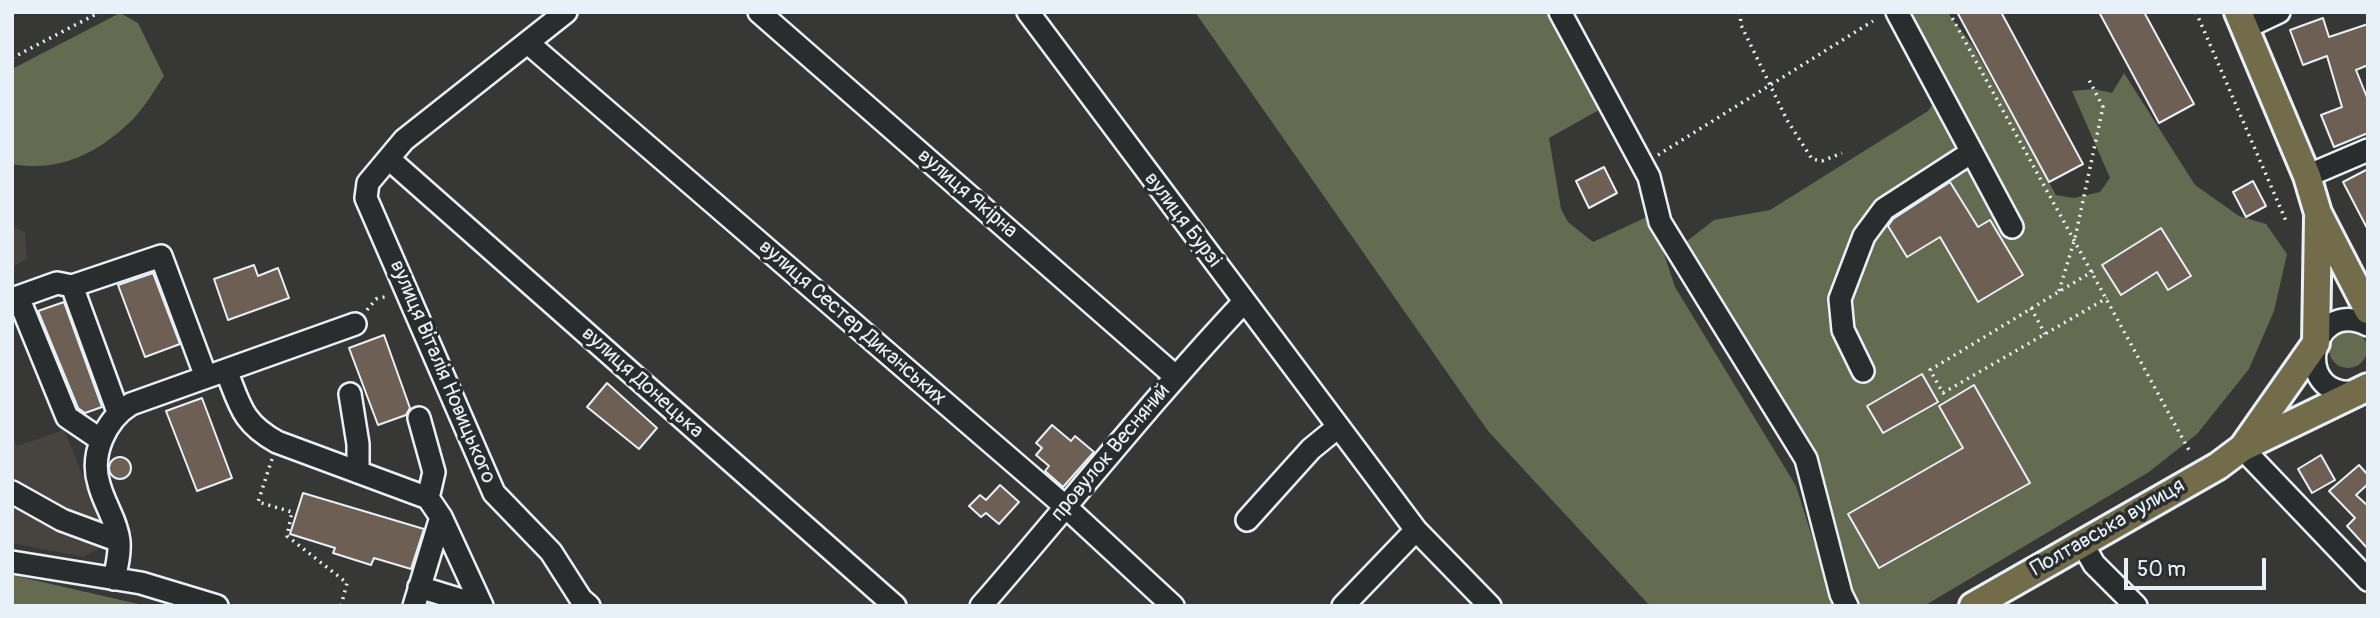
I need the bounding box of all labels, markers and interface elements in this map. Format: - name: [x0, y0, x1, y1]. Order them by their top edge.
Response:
- street label: вулиця Якірна: [912, 144, 1022, 244]
- street label: вулиця Бурзі: [1138, 167, 1226, 273]
- street label: вулиця Сестер Диканських: [753, 235, 951, 411]
- street label: вулиця Віталія Новицького: [384, 257, 500, 487]
- street label: вулиця Донецька: [576, 322, 708, 444]
- street label: провулок Весняний: [1046, 379, 1176, 527]
- street label: Полтавська вулиця: [2026, 474, 2190, 582]
- scale bar: [2128, 544, 2270, 588]
- text: 50 m: [2137, 556, 2186, 583]

